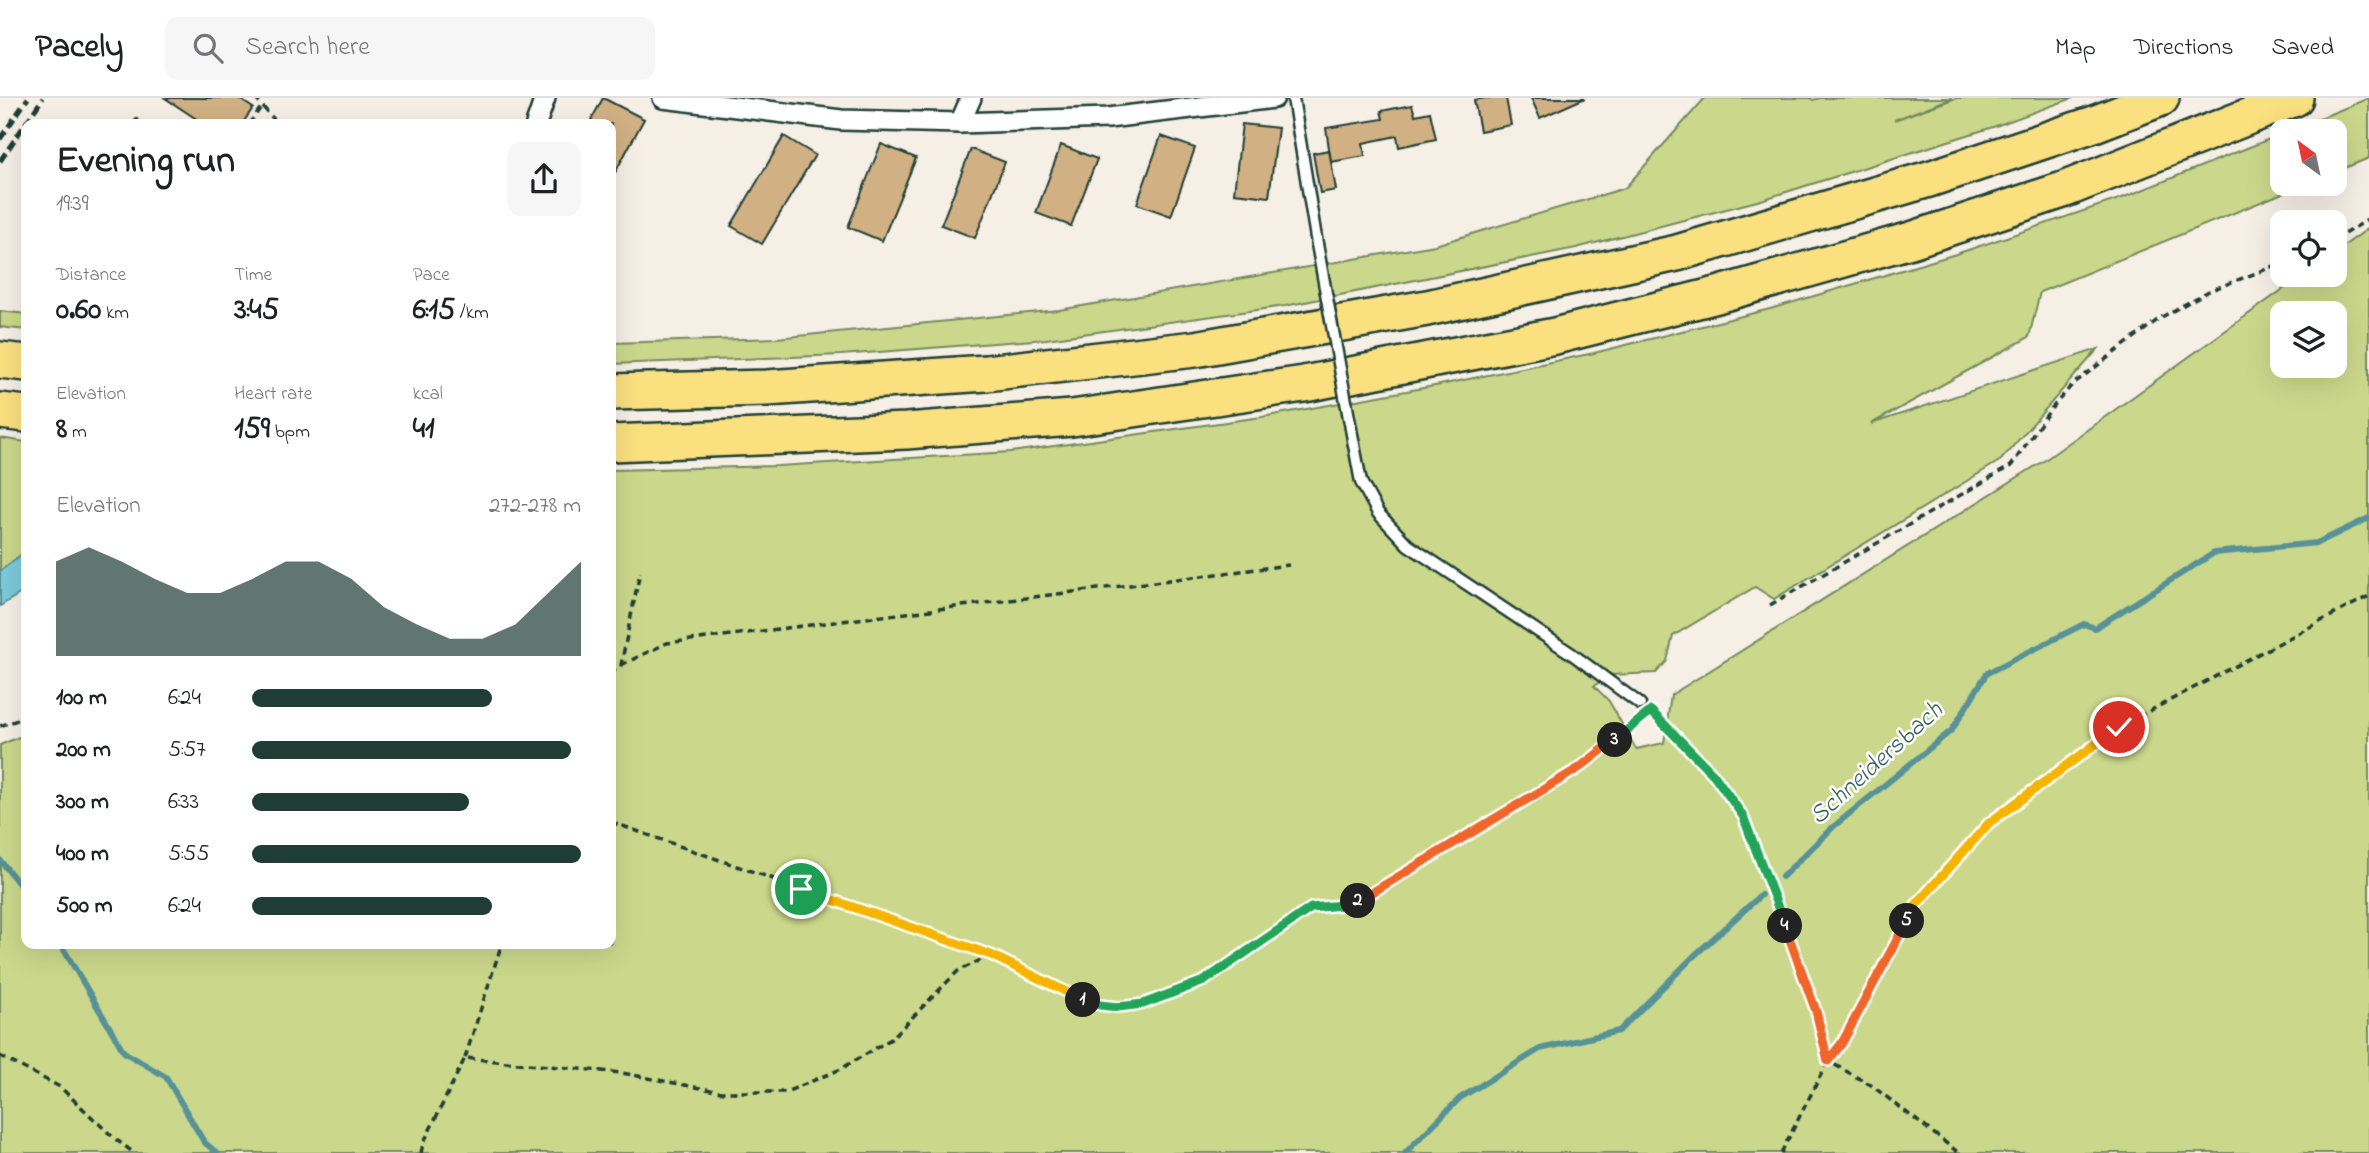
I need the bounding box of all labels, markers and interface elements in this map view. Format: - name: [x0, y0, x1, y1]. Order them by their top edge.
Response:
- search box: [165, 17, 655, 80]
- text: Pacely: [35, 24, 123, 72]
- icon: search: [189, 29, 227, 67]
- text: Search here: [245, 29, 370, 67]
- text: Map: [2055, 31, 2096, 66]
- text: Directions: [2134, 31, 2233, 66]
- text: Saved: [2271, 31, 2334, 66]
- north arrow: [2270, 119, 2347, 196]
- map controls: [2270, 119, 2347, 378]
- text: Evening run: [56, 134, 235, 190]
- button: share: [507, 142, 581, 216]
- text: 19:39: [56, 188, 89, 221]
- button: locate: [2270, 210, 2347, 287]
- text: Distance: [56, 262, 126, 289]
- text: Time: [234, 262, 272, 289]
- text: Pace: [413, 262, 450, 289]
- text: 0.60: [56, 289, 101, 333]
- text: 3:45: [234, 289, 279, 333]
- text: 6:15: [413, 289, 455, 333]
- text: km: [101, 300, 129, 327]
- text: /km: [455, 300, 489, 327]
- button: layers: [2270, 301, 2347, 378]
- text: Elevation: [56, 381, 126, 408]
- text: Heart rate: [234, 381, 312, 408]
- text: kcal: [413, 381, 443, 408]
- text: 8: [56, 408, 67, 452]
- text: 159: [234, 408, 270, 452]
- text: 41: [413, 408, 435, 452]
- text: m: [67, 419, 87, 446]
- text: bpm: [270, 419, 310, 446]
- text: Elevation: [56, 490, 141, 523]
- text: 272–278 m: [489, 490, 581, 523]
- text: 100 m: [56, 682, 107, 715]
- text: 6:24: [168, 682, 201, 715]
- water label: Schneidersbach: [1802, 693, 1953, 835]
- pin: [2089, 697, 2149, 757]
- icon: check: [2100, 708, 2138, 746]
- pin: 3: [1598, 722, 1632, 758]
- text: 3: [1611, 726, 1618, 753]
- text: 200 m: [56, 734, 111, 767]
- text: 5:57: [168, 734, 206, 767]
- text: 300 m: [56, 786, 109, 819]
- text: 6:33: [168, 786, 199, 819]
- text: 400 m: [56, 838, 109, 871]
- text: 5:55: [168, 838, 209, 871]
- pin: [771, 859, 831, 919]
- icon: arrive: [782, 870, 820, 908]
- pin: 2: [1340, 884, 1376, 918]
- text: 2: [1353, 887, 1362, 914]
- text: 500 m: [56, 890, 113, 923]
- text: 6:24: [168, 890, 201, 923]
- pin: 5: [1890, 904, 1924, 938]
- text: 5: [1901, 907, 1912, 934]
- pin: 4: [1768, 908, 1802, 944]
- text: 4: [1781, 912, 1788, 939]
- pin: 1: [1066, 982, 1100, 1018]
- text: 1: [1079, 986, 1086, 1013]

